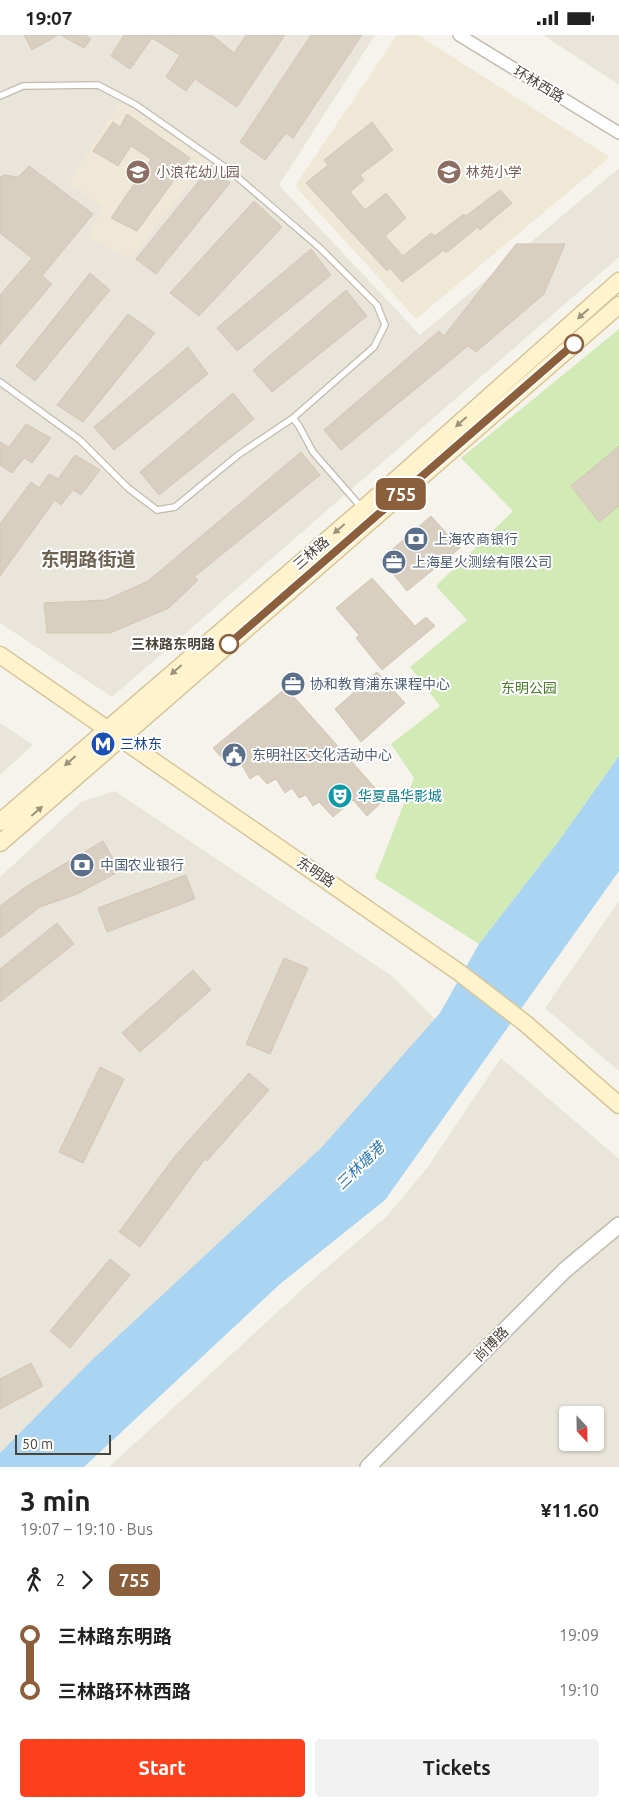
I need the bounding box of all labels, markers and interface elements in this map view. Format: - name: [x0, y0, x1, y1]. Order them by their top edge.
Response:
- text: 19:07: [25, 7, 73, 29]
- street label: 环林西路: [511, 63, 567, 105]
- school or university icon: 小浪花幼儿园: [125, 159, 151, 185]
- school or university icon: 林苑小学: [436, 159, 462, 185]
- place label: 小浪花幼儿园: [156, 164, 240, 180]
- place label: 林苑小学: [466, 164, 522, 180]
- one-way arrow: [577, 308, 589, 320]
- unlabelled marker: [564, 334, 584, 354]
- one-way arrow: [454, 416, 467, 427]
- line badge: 755: [372, 478, 430, 510]
- text: 755: [386, 484, 416, 504]
- one-way arrow: [333, 523, 345, 534]
- bank icon: 上海农商银行: [403, 526, 429, 552]
- place label: 上海农商银行: [434, 531, 518, 547]
- street label: 三林路: [290, 533, 332, 573]
- district label: 东明路街道: [40, 548, 136, 570]
- office icon: 上海星火测绘有限公司: [381, 549, 407, 575]
- place label: 上海星火测绘有限公司: [412, 554, 552, 570]
- marker: 三林路东明路: [219, 634, 239, 654]
- place label: 三林路东明路: [131, 636, 215, 652]
- one-way arrow: [170, 664, 183, 675]
- office icon: 协和教育浦东课程中心: [280, 671, 306, 697]
- place label: 协和教育浦东课程中心: [310, 676, 450, 692]
- park label: 东明公园: [501, 680, 557, 696]
- metro station icon: 三林东: [90, 731, 116, 757]
- place label: 三林东: [120, 736, 162, 752]
- public building icon: 东明社区文化活动中心: [221, 742, 247, 768]
- place label: 东明社区文化活动中心: [252, 747, 392, 763]
- one-way arrow: [65, 755, 77, 767]
- theatre icon: 华夏晶华影城: [327, 783, 353, 809]
- place label: 华夏晶华影城: [358, 788, 442, 804]
- one-way arrow: [30, 805, 43, 816]
- bank icon: 中国农业银行: [69, 852, 95, 878]
- street label: 东明路: [294, 854, 338, 890]
- place label: 中国农业银行: [100, 857, 184, 873]
- water label: 三林塘港: [332, 1137, 389, 1193]
- street label: 尚博路: [470, 1323, 512, 1365]
- north arrow: [559, 1406, 604, 1451]
- map controls: [559, 1406, 604, 1451]
- scale bar: [15, 1432, 111, 1455]
- text: 50 m: [22, 1436, 53, 1452]
- text: 3 min: [20, 1485, 91, 1516]
- text: ¥11.60: [541, 1499, 599, 1521]
- text: 19:07 – 19:10 · Bus: [20, 1520, 153, 1538]
- icon: walk: [20, 1566, 48, 1594]
- icon: forward: [73, 1566, 101, 1594]
- text: 755: [119, 1570, 150, 1590]
- text: 2: [56, 1571, 65, 1589]
- text: 三林路东明路: [58, 1625, 172, 1647]
- text: 19:09: [559, 1626, 599, 1644]
- text: 三林路环林西路: [58, 1680, 191, 1702]
- text: 19:10: [559, 1681, 599, 1699]
- button: Start: [20, 1739, 305, 1797]
- button: Tickets: [315, 1739, 599, 1797]

